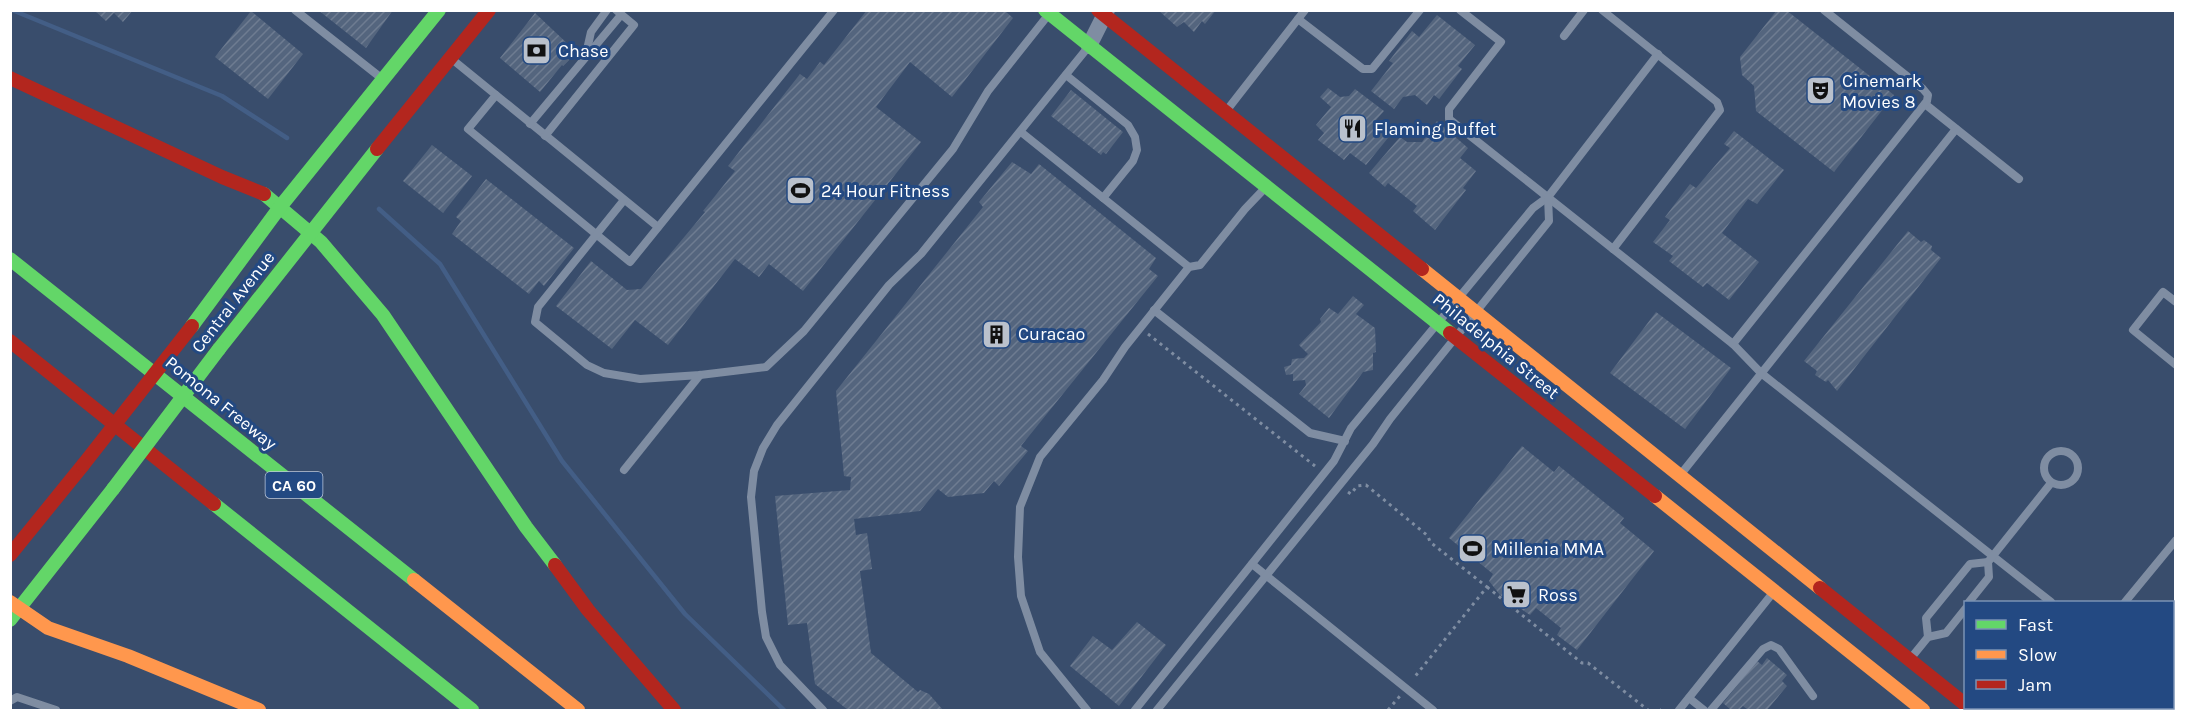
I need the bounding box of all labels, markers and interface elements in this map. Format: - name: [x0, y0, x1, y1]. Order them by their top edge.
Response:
- bank icon: Chase: [521, 35, 553, 67]
- place label: Chase: [558, 40, 609, 62]
- place label: Cinemark Movies 8: [1842, 70, 1922, 113]
- theatre icon: Cinemark Movies 8: [1805, 75, 1837, 107]
- restaurant icon: Flaming Buffet: [1337, 113, 1369, 145]
- place label: Flaming Buffet: [1374, 118, 1497, 140]
- sports icon: 24 Hour Fitness: [784, 175, 816, 207]
- place label: 24 Hour Fitness: [821, 180, 950, 202]
- street label: Central Avenue: [187, 247, 279, 357]
- street label: Philadelphia Street: [1428, 288, 1564, 404]
- building icon: Curacao: [981, 318, 1013, 350]
- place label: Curacao: [1018, 323, 1085, 345]
- street label: Pomona Freeway: [161, 351, 282, 455]
- road number: CA 60: [266, 472, 322, 498]
- sports icon: Millenia MMA: [1456, 533, 1488, 565]
- place label: Millenia MMA: [1493, 538, 1604, 560]
- supermarket icon: Ross: [1501, 579, 1533, 611]
- place label: Ross: [1538, 584, 1578, 606]
- legend: [1964, 601, 2174, 709]
- text: Fast: [2018, 614, 2053, 636]
- text: Slow: [2018, 644, 2057, 666]
- text: Jam: [2018, 674, 2052, 696]

